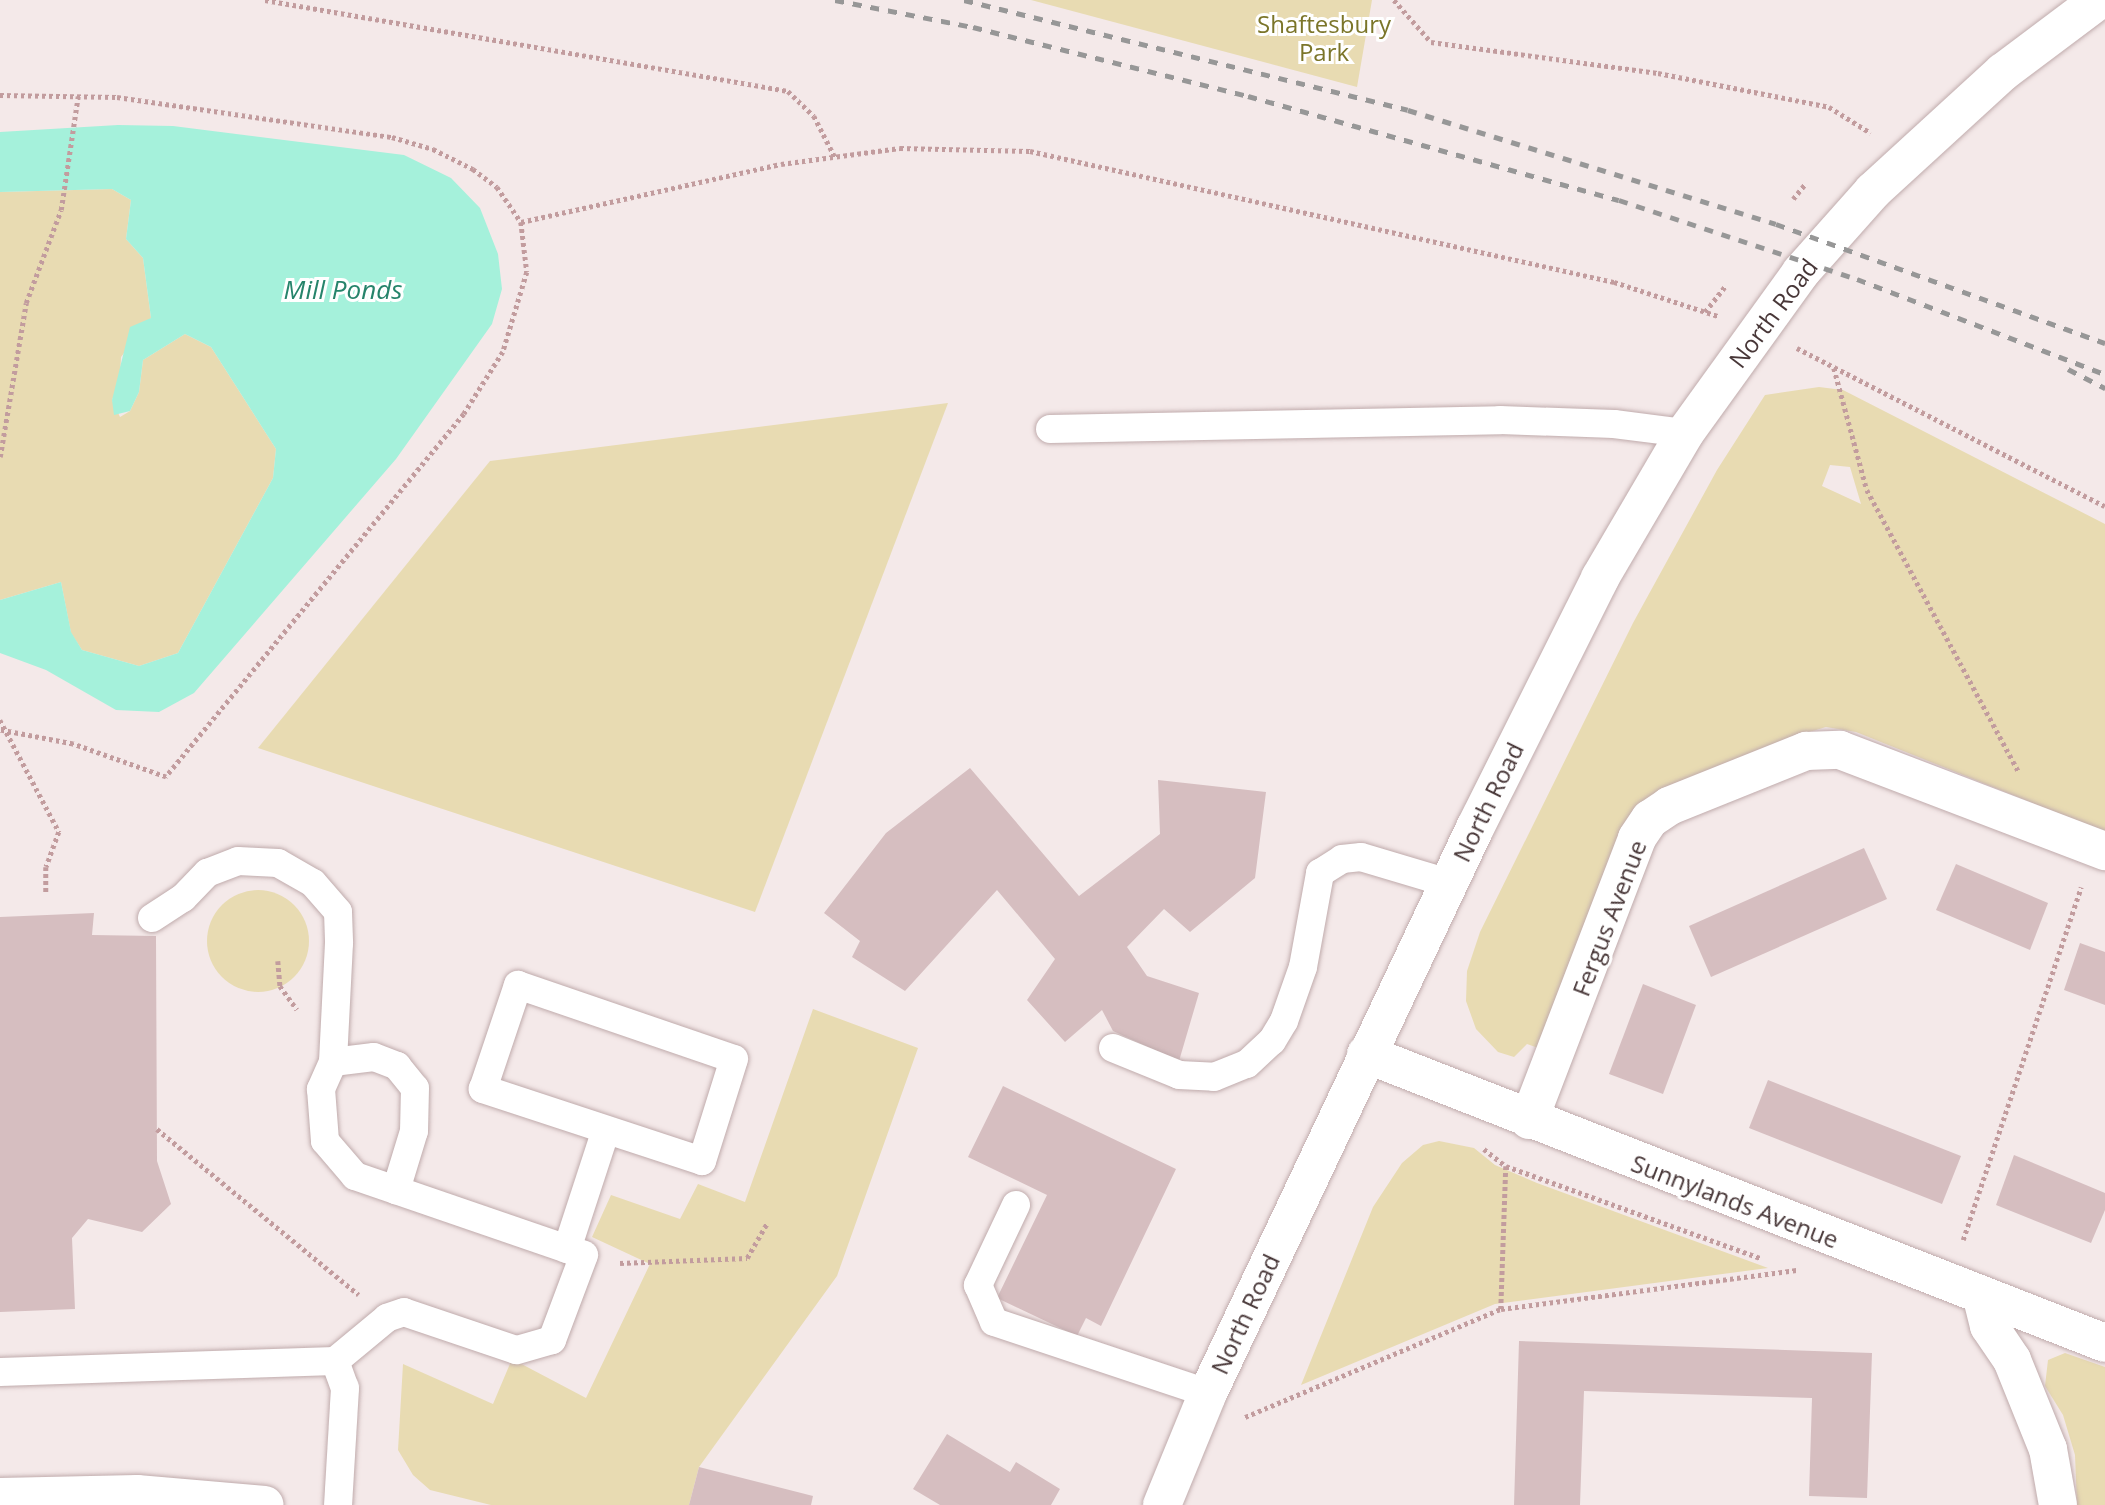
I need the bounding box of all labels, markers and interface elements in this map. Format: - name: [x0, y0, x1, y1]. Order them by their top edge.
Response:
- park label: Shaftesbury Park: [1257, 10, 1391, 66]
- street label: North Road: [1723, 253, 1823, 373]
- water label: Mill Ponds: [284, 274, 402, 306]
- street label: North Road: [1447, 738, 1529, 866]
- street label: Fergus Avenue: [1566, 836, 1652, 1000]
- street label: Sunnylands Avenue: [1627, 1148, 1843, 1254]
- street label: North Road: [1205, 1249, 1285, 1379]

